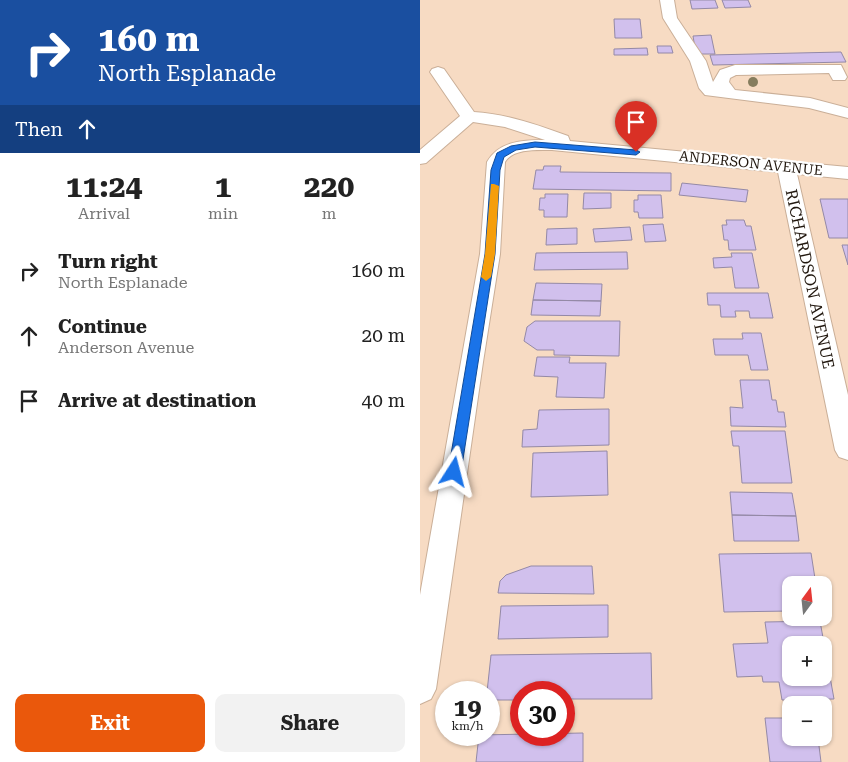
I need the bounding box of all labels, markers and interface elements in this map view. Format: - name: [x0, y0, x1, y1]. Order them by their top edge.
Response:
- text: 160 m: [98, 19, 199, 60]
- icon: right: [15, 20, 80, 85]
- text: North Esplanade: [98, 61, 276, 86]
- pin: [615, 101, 657, 152]
- icon: arrive: [622, 108, 650, 136]
- icon: ahead: [73, 115, 101, 143]
- text: Then: [15, 118, 63, 141]
- street label: ANDERSON AVENUE: [678, 148, 824, 178]
- text: 11:24: [66, 169, 142, 204]
- text: 1: [215, 169, 231, 204]
- text: 220: [304, 169, 354, 204]
- street label: RICHARDSON AVENUE: [782, 187, 838, 371]
- text: Arrival: [78, 204, 130, 223]
- text: min: [208, 204, 238, 223]
- text: m: [322, 204, 336, 223]
- text: Turn right: [58, 250, 158, 273]
- icon: right: [15, 257, 43, 285]
- text: 160 m: [351, 259, 405, 282]
- text: North Esplanade: [58, 273, 188, 292]
- text: Continue: [58, 315, 147, 338]
- icon: ahead: [15, 322, 43, 350]
- text: 20 m: [362, 324, 405, 347]
- text: Anderson Avenue: [58, 338, 194, 357]
- icon: arrive: [15, 387, 43, 415]
- text: Arrive at destination: [58, 389, 256, 412]
- text: 40 m: [362, 389, 405, 412]
- position arrow: [427, 445, 479, 497]
- north arrow: [782, 576, 832, 626]
- map controls: [782, 576, 832, 746]
- button: +: [782, 636, 832, 686]
- speed limit sign: 30: [510, 681, 575, 746]
- text: 19: [453, 693, 482, 722]
- button: Exit: [15, 694, 205, 752]
- button: Share: [215, 694, 405, 752]
- button: −: [782, 696, 832, 746]
- text: km/h: [451, 719, 484, 733]

